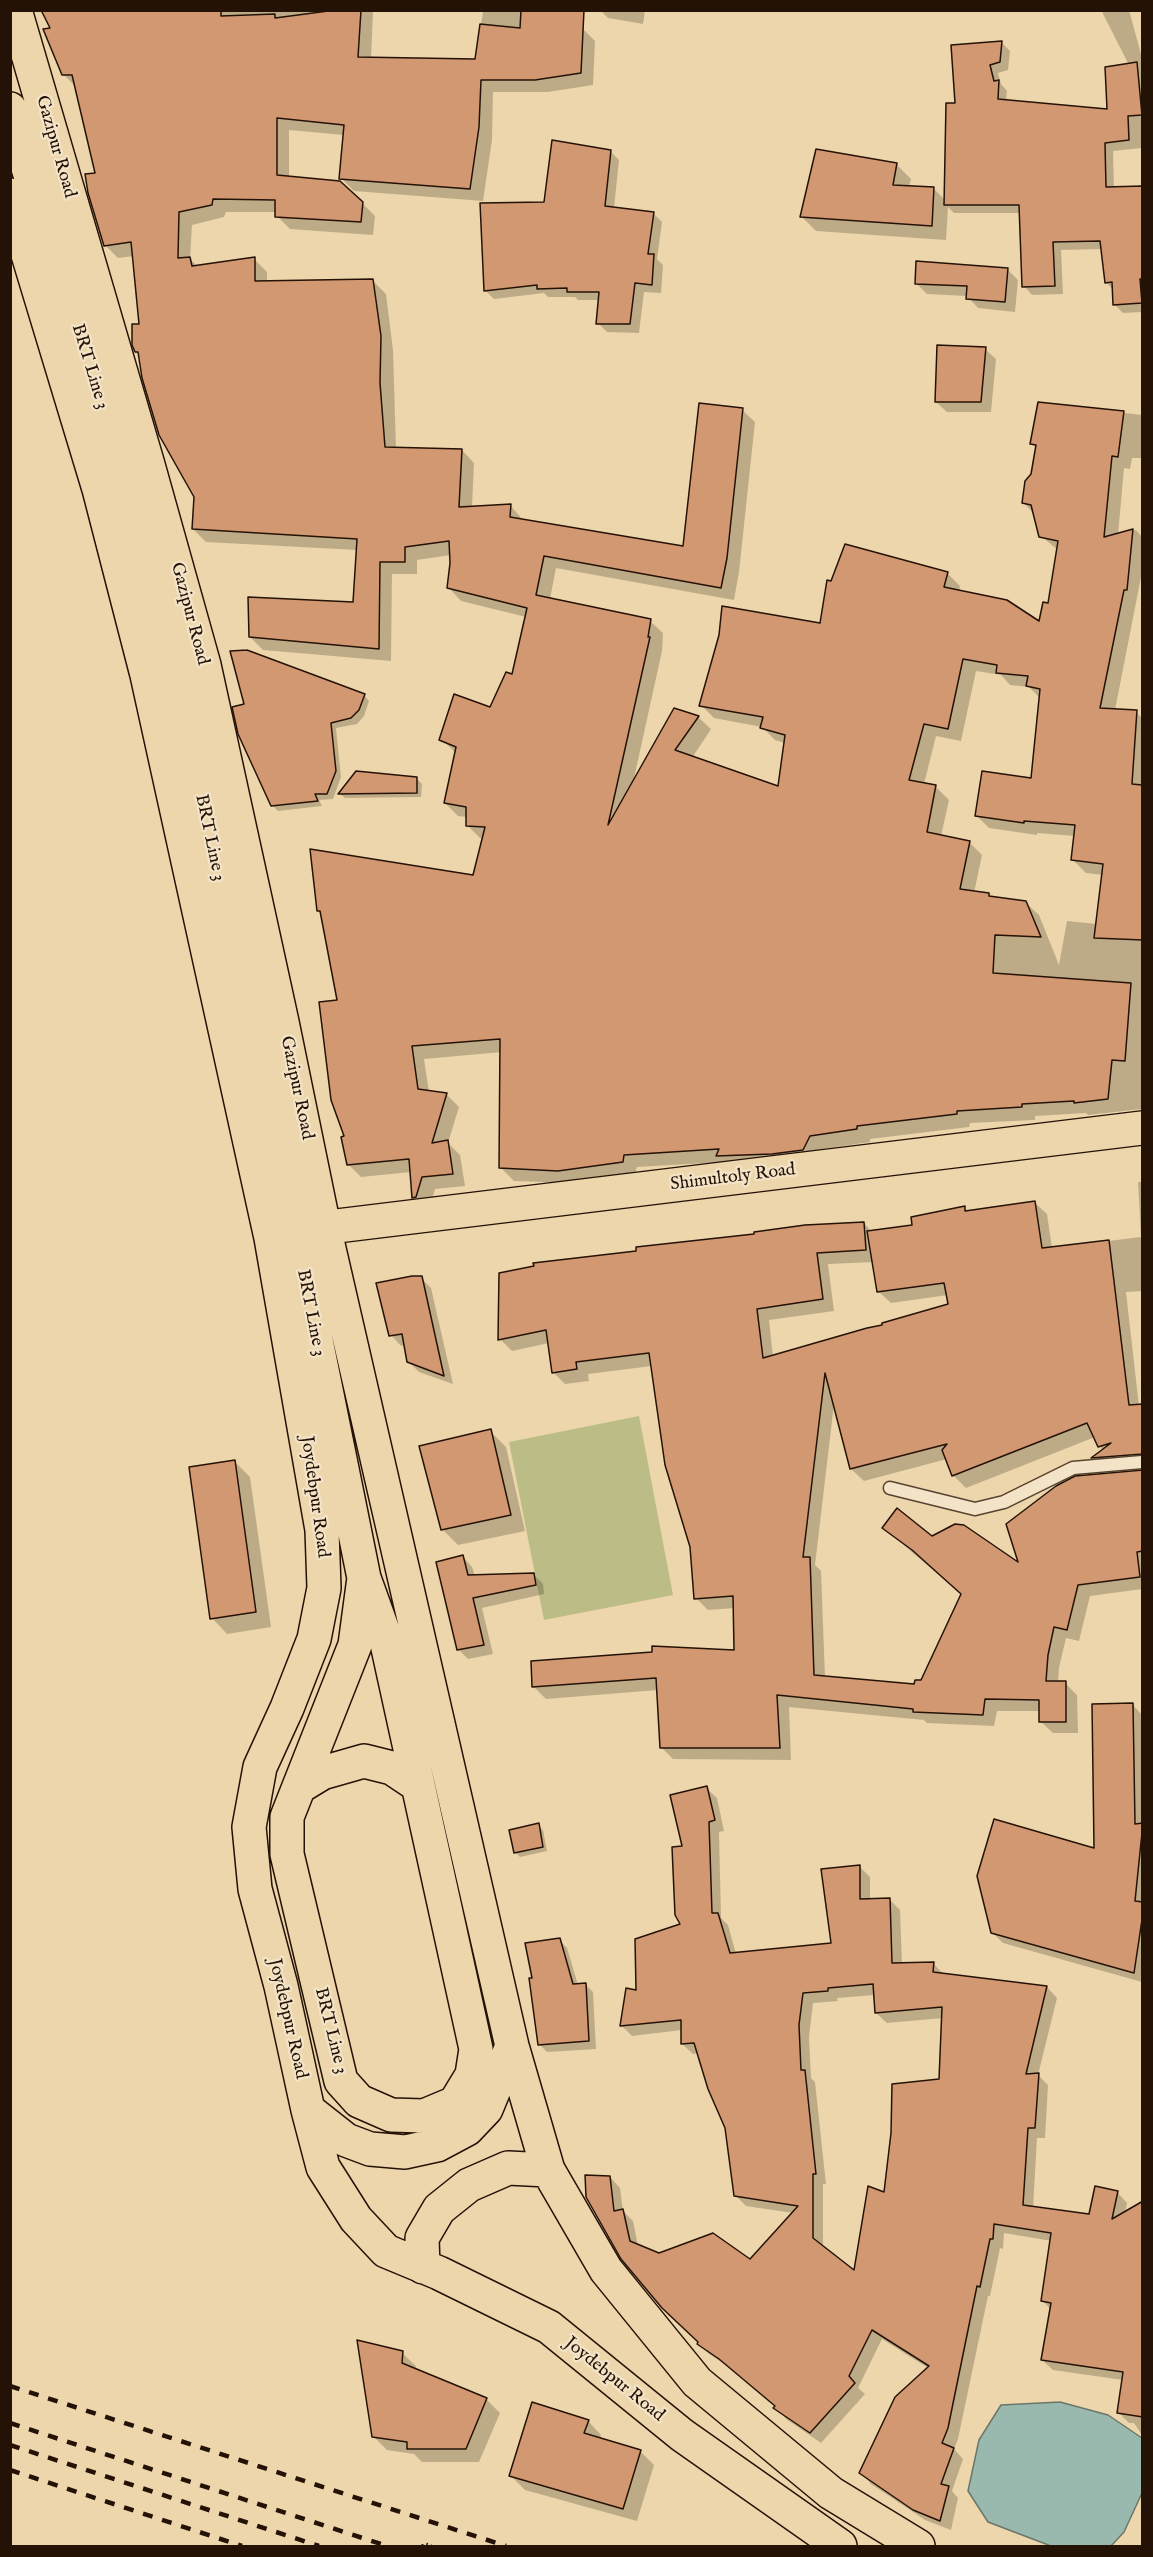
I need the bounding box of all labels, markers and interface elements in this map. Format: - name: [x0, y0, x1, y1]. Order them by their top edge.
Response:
- street label: Gazipur Road: [30, 93, 80, 201]
- street label: BRT Line 3: [66, 322, 112, 412]
- street label: Gazipur Road: [165, 560, 213, 668]
- street label: BRT Line 3: [189, 793, 229, 883]
- street label: Gazipur Road: [274, 1034, 318, 1142]
- street label: Shimultoly Road: [669, 1160, 797, 1196]
- street label: BRT Line 3: [291, 1268, 329, 1358]
- street label: Joydebpur Road: [295, 1435, 333, 1559]
- street label: Joydebpur Road: [263, 1957, 311, 2081]
- street label: BRT Line 3: [309, 1986, 351, 2076]
- street label: Joydebpur Road: [560, 2333, 668, 2427]

